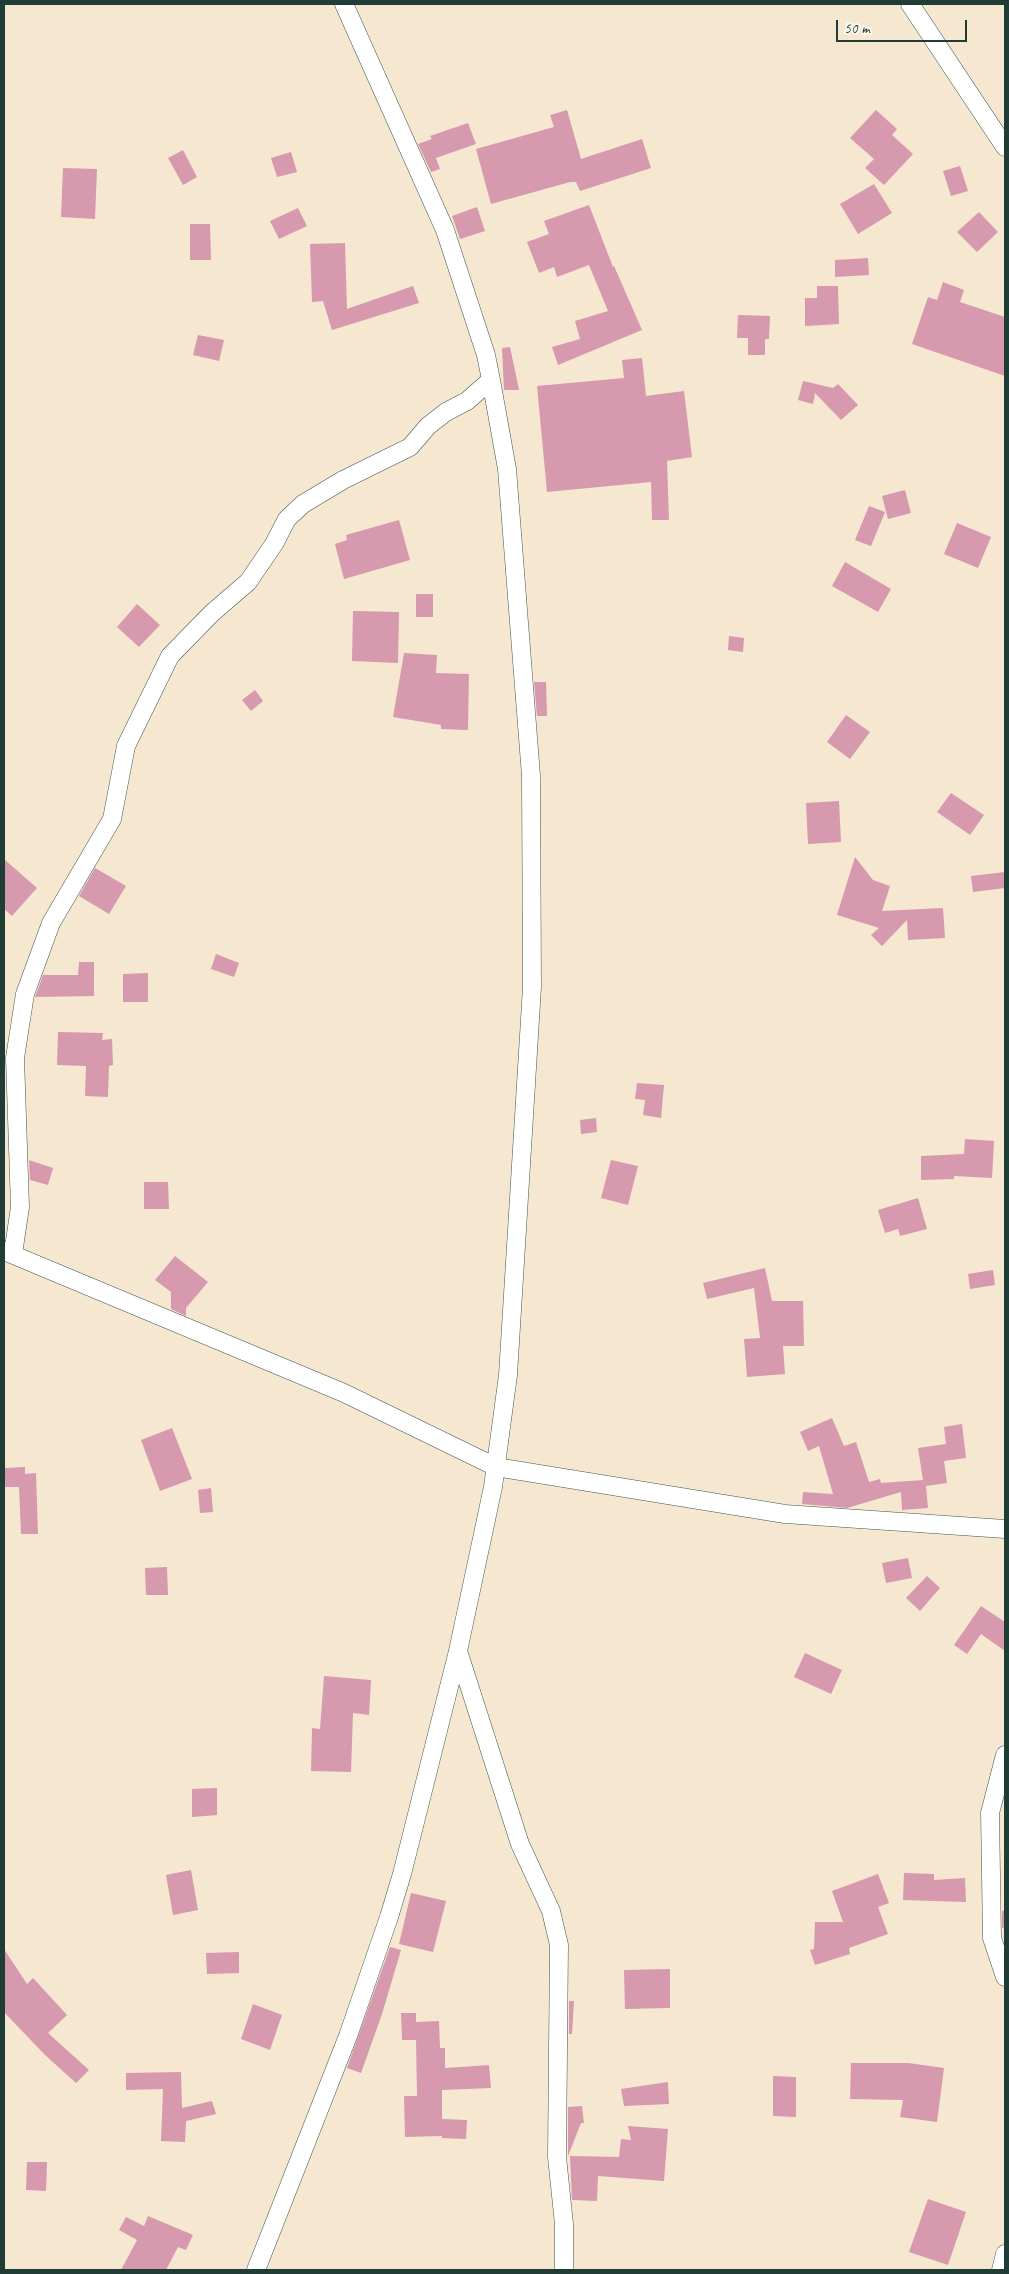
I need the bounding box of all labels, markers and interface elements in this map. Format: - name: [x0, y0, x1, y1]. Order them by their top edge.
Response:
- scale bar: [839, 10, 970, 42]
- text: 50 m: [844, 19, 870, 38]

